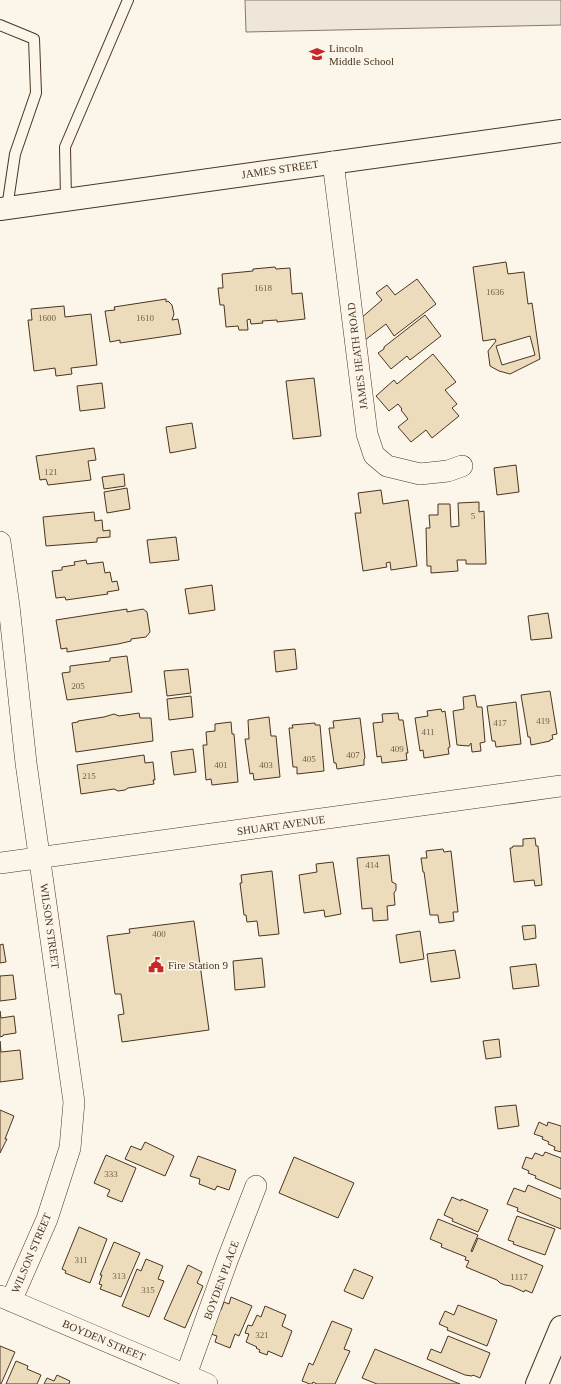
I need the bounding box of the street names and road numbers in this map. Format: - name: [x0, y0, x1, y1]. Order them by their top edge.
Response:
- street label: JAMES STREET: [241, 158, 320, 180]
- street label: JAMES HEATH ROAD: [344, 302, 370, 410]
- street label: SHUART AVENUE: [236, 813, 326, 837]
- street label: WILSON STREET: [38, 883, 62, 970]
- street label: WILSON STREET: [9, 1211, 53, 1295]
- street label: BOYDEN PLACE: [201, 1238, 241, 1321]
- street label: BOYDEN STREET: [61, 1317, 148, 1363]

